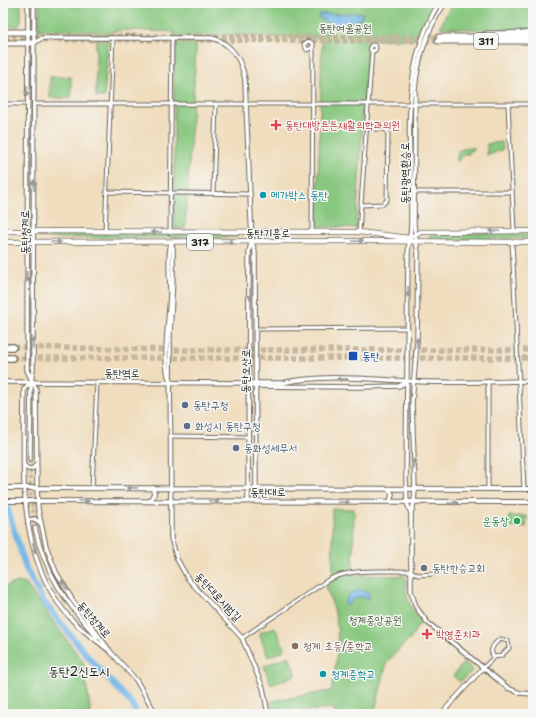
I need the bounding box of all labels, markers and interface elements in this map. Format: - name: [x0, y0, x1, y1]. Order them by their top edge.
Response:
- park label: 동탄여울공원: [318, 21, 372, 36]
- road number: 311: [474, 33, 498, 49]
- one-way arrow: [24, 85, 30, 98]
- place label: 동탄대방튼튼재활의학과의원: [285, 118, 400, 133]
- marker: 동탄대방튼튼재활의학과의원: [270, 119, 282, 131]
- street label: 동탄광역환승로: [398, 142, 413, 204]
- one-way arrow: [31, 178, 37, 191]
- place label: 메가박스 동탄: [271, 188, 328, 203]
- marker: 메가박스 동탄: [258, 190, 268, 200]
- street label: 동탄청계로: [18, 210, 33, 254]
- street label: 동탄기흥로: [246, 226, 290, 241]
- one-way arrow: [487, 228, 500, 234]
- one-way arrow: [149, 229, 162, 235]
- road number: 317: [187, 234, 213, 250]
- one-way arrow: [352, 238, 365, 244]
- one-way arrow: [50, 239, 63, 245]
- one-way arrow: [222, 239, 235, 245]
- one-way arrow: [24, 271, 30, 284]
- one-way arrow: [405, 286, 411, 299]
- one-way arrow: [247, 288, 253, 301]
- one-way arrow: [30, 336, 36, 349]
- one-way arrow: [413, 337, 420, 349]
- street label: 동탄오산로: [238, 349, 254, 393]
- place label: 동탄: [362, 349, 380, 364]
- marker: 동탄: [347, 350, 359, 362]
- street label: 동탄역로: [104, 366, 140, 381]
- one-way arrow: [335, 376, 348, 382]
- place label: 동탄구청: [193, 398, 228, 413]
- marker: 동탄구청: [180, 400, 190, 410]
- place label: 화성시 동탄구청: [195, 419, 261, 434]
- marker: 화성시 동탄구청: [182, 421, 192, 431]
- place label: 동화성세무서: [244, 441, 297, 456]
- marker: 동화성세무서: [231, 443, 241, 453]
- one-way arrow: [410, 458, 417, 470]
- one-way arrow: [125, 485, 138, 491]
- street label: 동탄대로: [250, 485, 286, 500]
- one-way arrow: [78, 498, 91, 504]
- one-way arrow: [208, 498, 221, 504]
- one-way arrow: [338, 499, 351, 505]
- one-way arrow: [447, 499, 459, 506]
- place label: 운동장: [482, 514, 509, 529]
- marker: 운동장: [512, 516, 522, 526]
- one-way arrow: [31, 542, 37, 554]
- place label: 동탄한승교회: [432, 561, 485, 576]
- marker: 동탄한승교회: [419, 563, 429, 573]
- street label: 동탄대로시범길: [191, 569, 245, 625]
- one-way arrow: [60, 580, 67, 591]
- street label: 동탄청계로: [74, 598, 114, 642]
- park label: 청계중앙공원: [348, 613, 402, 628]
- place label: 박영준치과: [436, 627, 480, 642]
- marker: 박영준치과: [421, 628, 433, 640]
- place label: 청계 초등/중학교: [303, 639, 373, 654]
- marker: 청계 초등/중학교: [290, 641, 300, 651]
- district label: 동탄2신도시: [48, 663, 110, 680]
- place label: 청계중학교: [331, 667, 375, 682]
- marker: 청계중학교: [318, 669, 328, 679]

